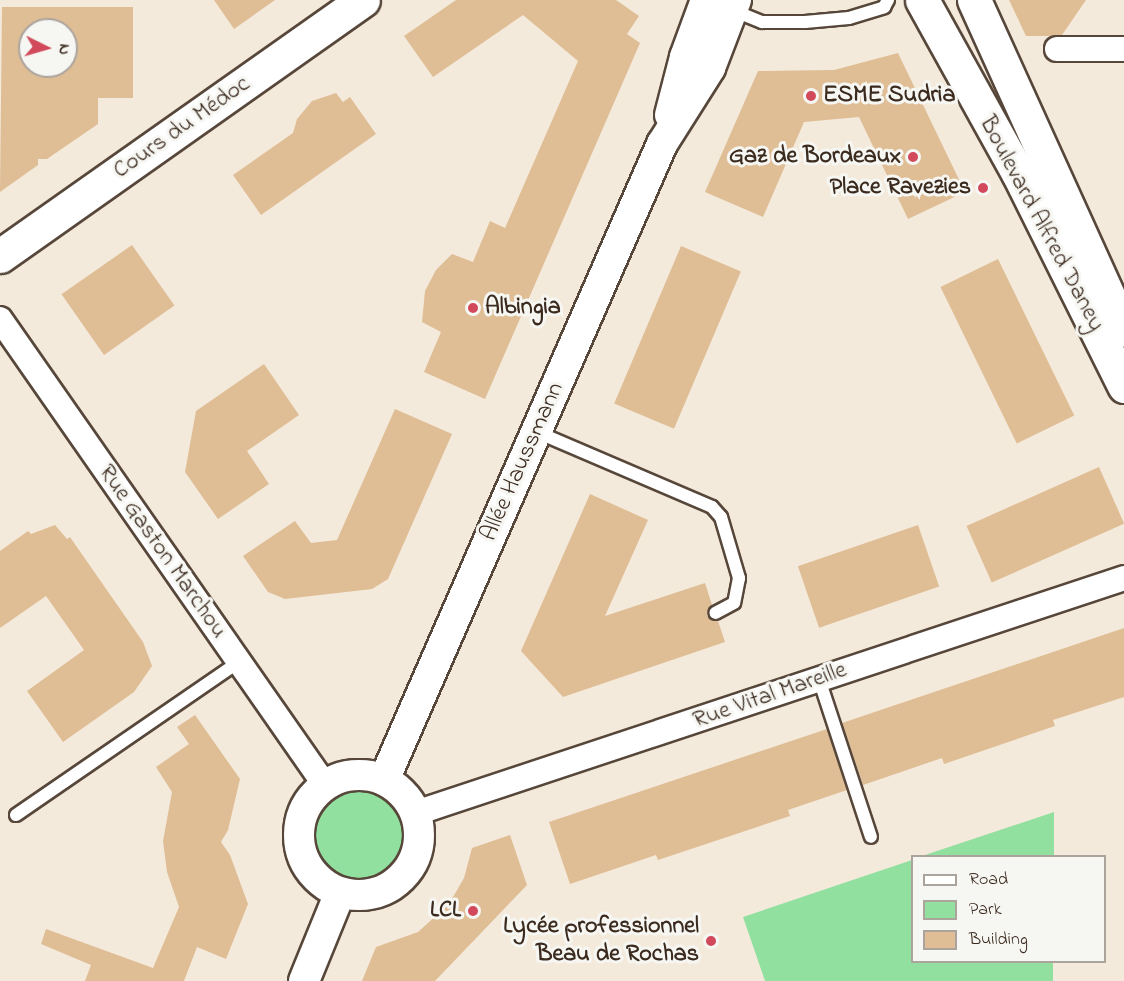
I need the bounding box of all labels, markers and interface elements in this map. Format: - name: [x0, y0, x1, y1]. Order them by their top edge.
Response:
- north arrow: [18, 18, 78, 78]
- text: N: [52, 43, 76, 56]
- street label: Cours du Médoc: [108, 70, 256, 186]
- place label: ESME Sudria: [823, 82, 955, 110]
- marker: ESME Sudria: [804, 89, 818, 103]
- street label: Boulevard Alfred Daney: [972, 111, 1110, 337]
- place label: Gaz de Bordeaux: [729, 143, 901, 171]
- marker: Gaz de Bordeaux: [906, 150, 920, 164]
- place label: Place Ravezies: [830, 174, 971, 202]
- marker: Place Ravezies: [976, 181, 990, 195]
- place label: Albingia: [485, 294, 561, 322]
- marker: Albingia: [466, 301, 480, 315]
- street label: Allée Haussmann: [475, 378, 571, 546]
- street label: Rue Gaston Marchou: [91, 460, 233, 644]
- street label: Rue Vital Mareille: [689, 656, 851, 736]
- legend: [911, 855, 1106, 963]
- text: Road: [969, 867, 1008, 893]
- place label: LCL: [430, 897, 461, 925]
- text: Park: [969, 897, 1002, 923]
- marker: LCL: [466, 904, 480, 918]
- place label: Lycée professionnel Beau de Rochas: [503, 913, 699, 969]
- text: Building: [969, 927, 1028, 953]
- marker: Lycée professionnel Beau de Rochas: [704, 934, 718, 948]

